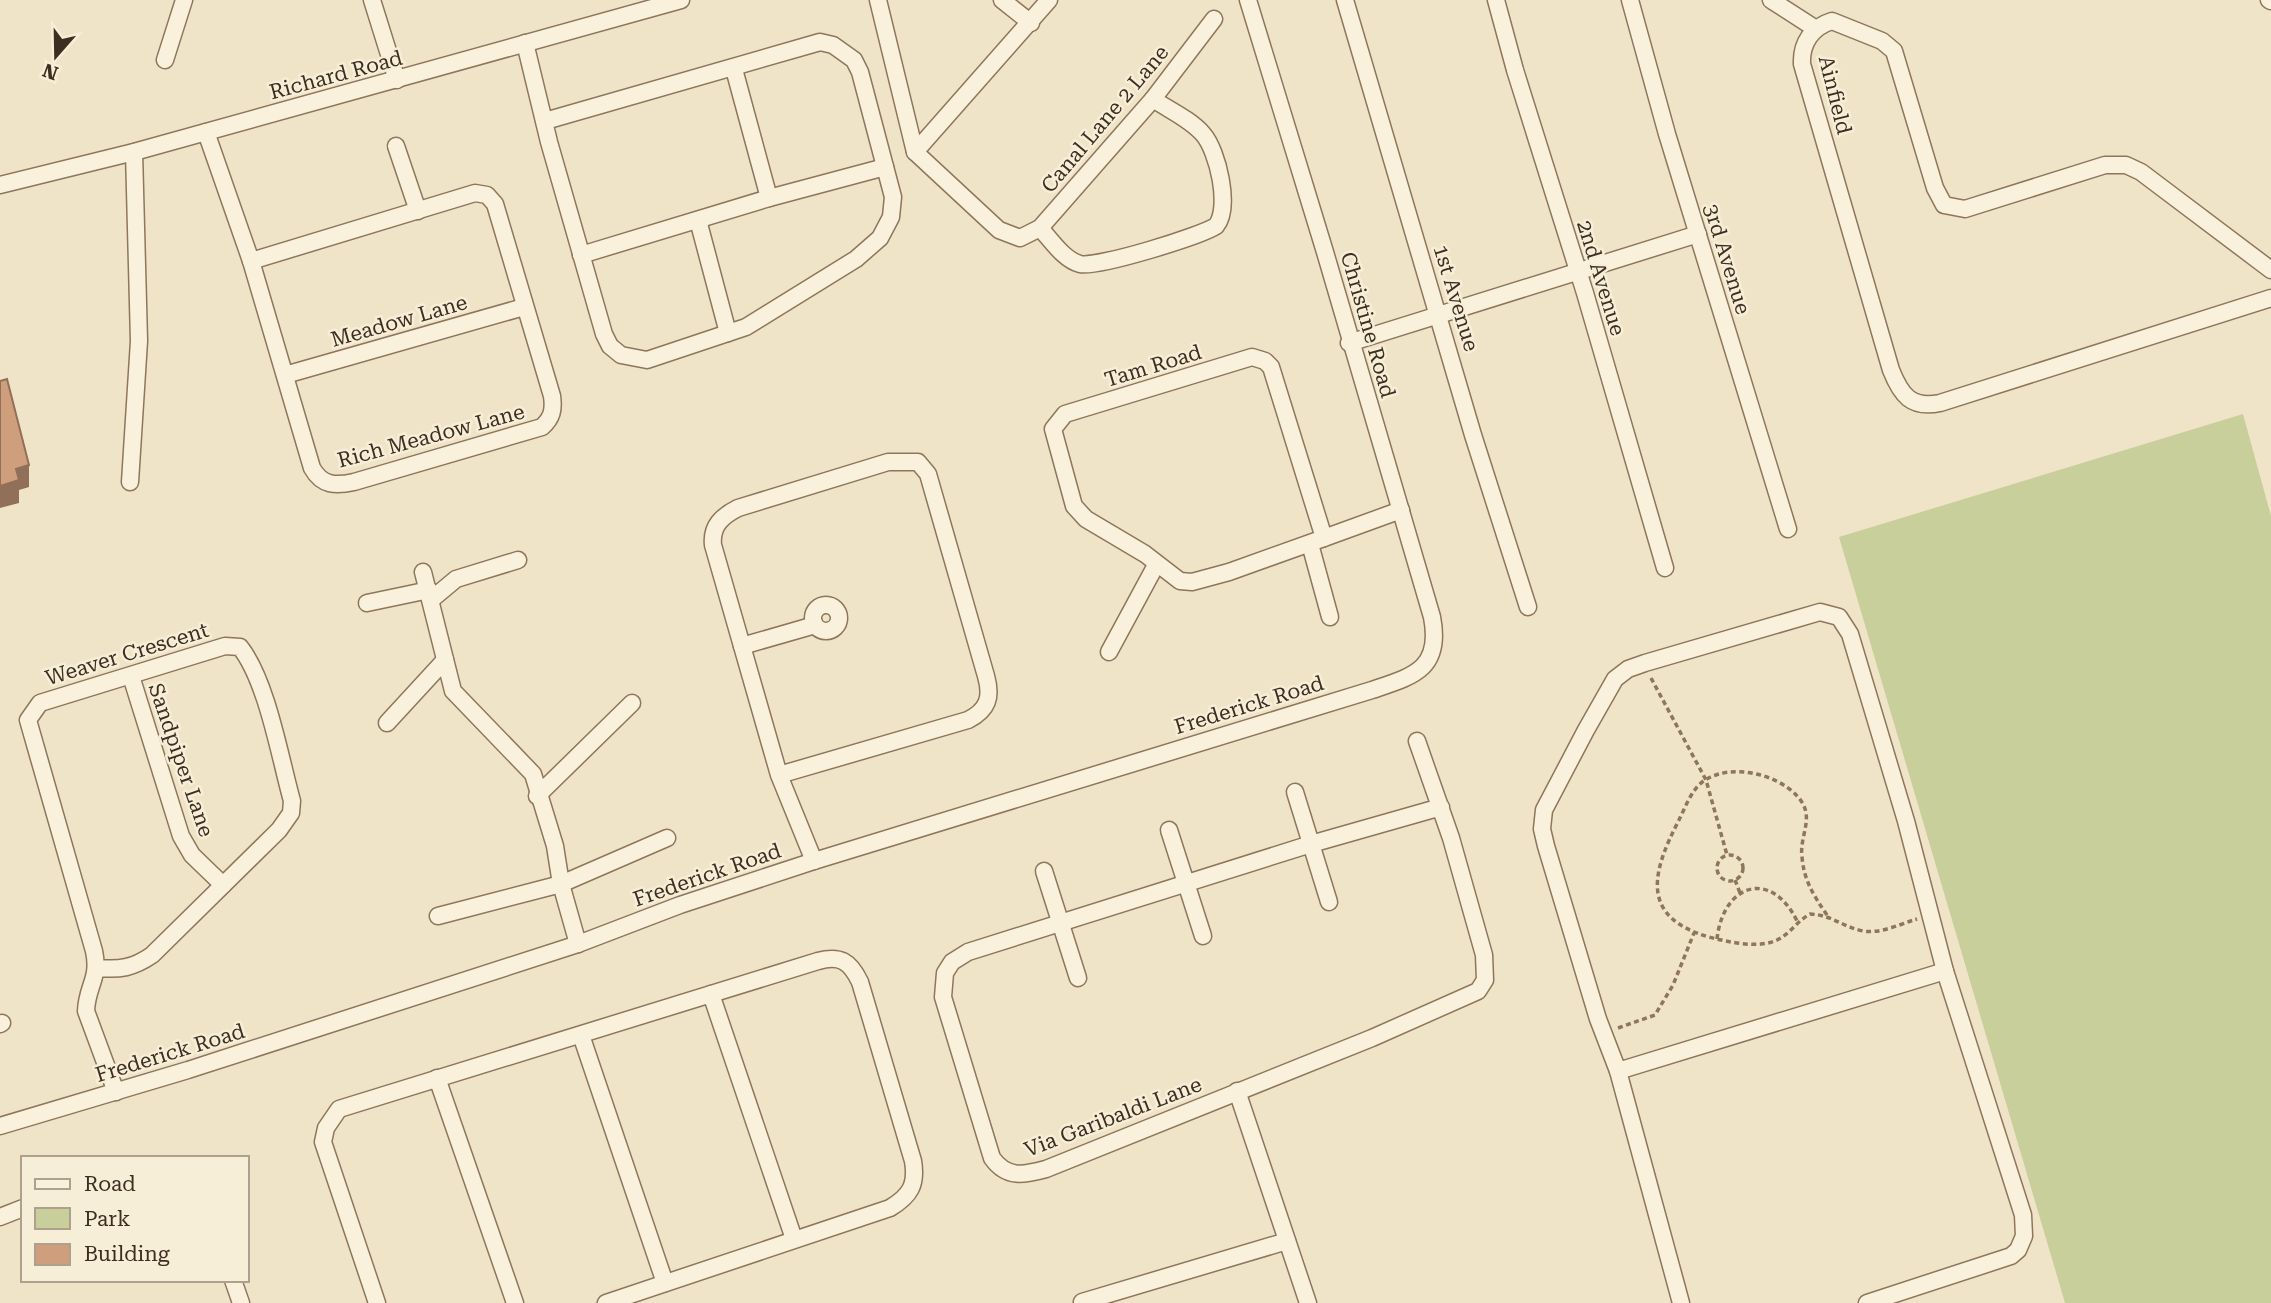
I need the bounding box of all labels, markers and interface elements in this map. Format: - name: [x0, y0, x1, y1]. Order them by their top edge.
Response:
- north arrow: [21, 21, 91, 91]
- street label: Canal Lane 2 Lane: [1036, 40, 1174, 198]
- street label: Richard Road: [267, 46, 406, 104]
- street label: Ainfield: [1814, 53, 1856, 137]
- text: N: [39, 58, 61, 85]
- street label: 3rd Avenue: [1699, 201, 1755, 317]
- street label: 2nd Avenue: [1572, 217, 1630, 339]
- street label: 1st Avenue: [1428, 242, 1484, 354]
- street label: Christine Road: [1336, 249, 1400, 401]
- street label: Meadow Lane: [328, 290, 470, 352]
- street label: Tam Road: [1102, 340, 1205, 392]
- street label: Rich Meadow Lane: [335, 399, 527, 473]
- street label: Weaver Crescent: [42, 618, 212, 690]
- street label: Frederick Road: [1172, 671, 1327, 739]
- street label: Sandpiper Lane: [143, 680, 219, 840]
- street label: Frederick Road: [630, 838, 785, 912]
- street label: Frederick Road: [93, 1019, 248, 1087]
- street label: Via Garibaldi Lane: [1021, 1072, 1205, 1162]
- legend: [21, 1156, 248, 1282]
- text: Road: [84, 1172, 136, 1196]
- text: Park: [84, 1207, 130, 1231]
- text: Building: [84, 1242, 170, 1266]

